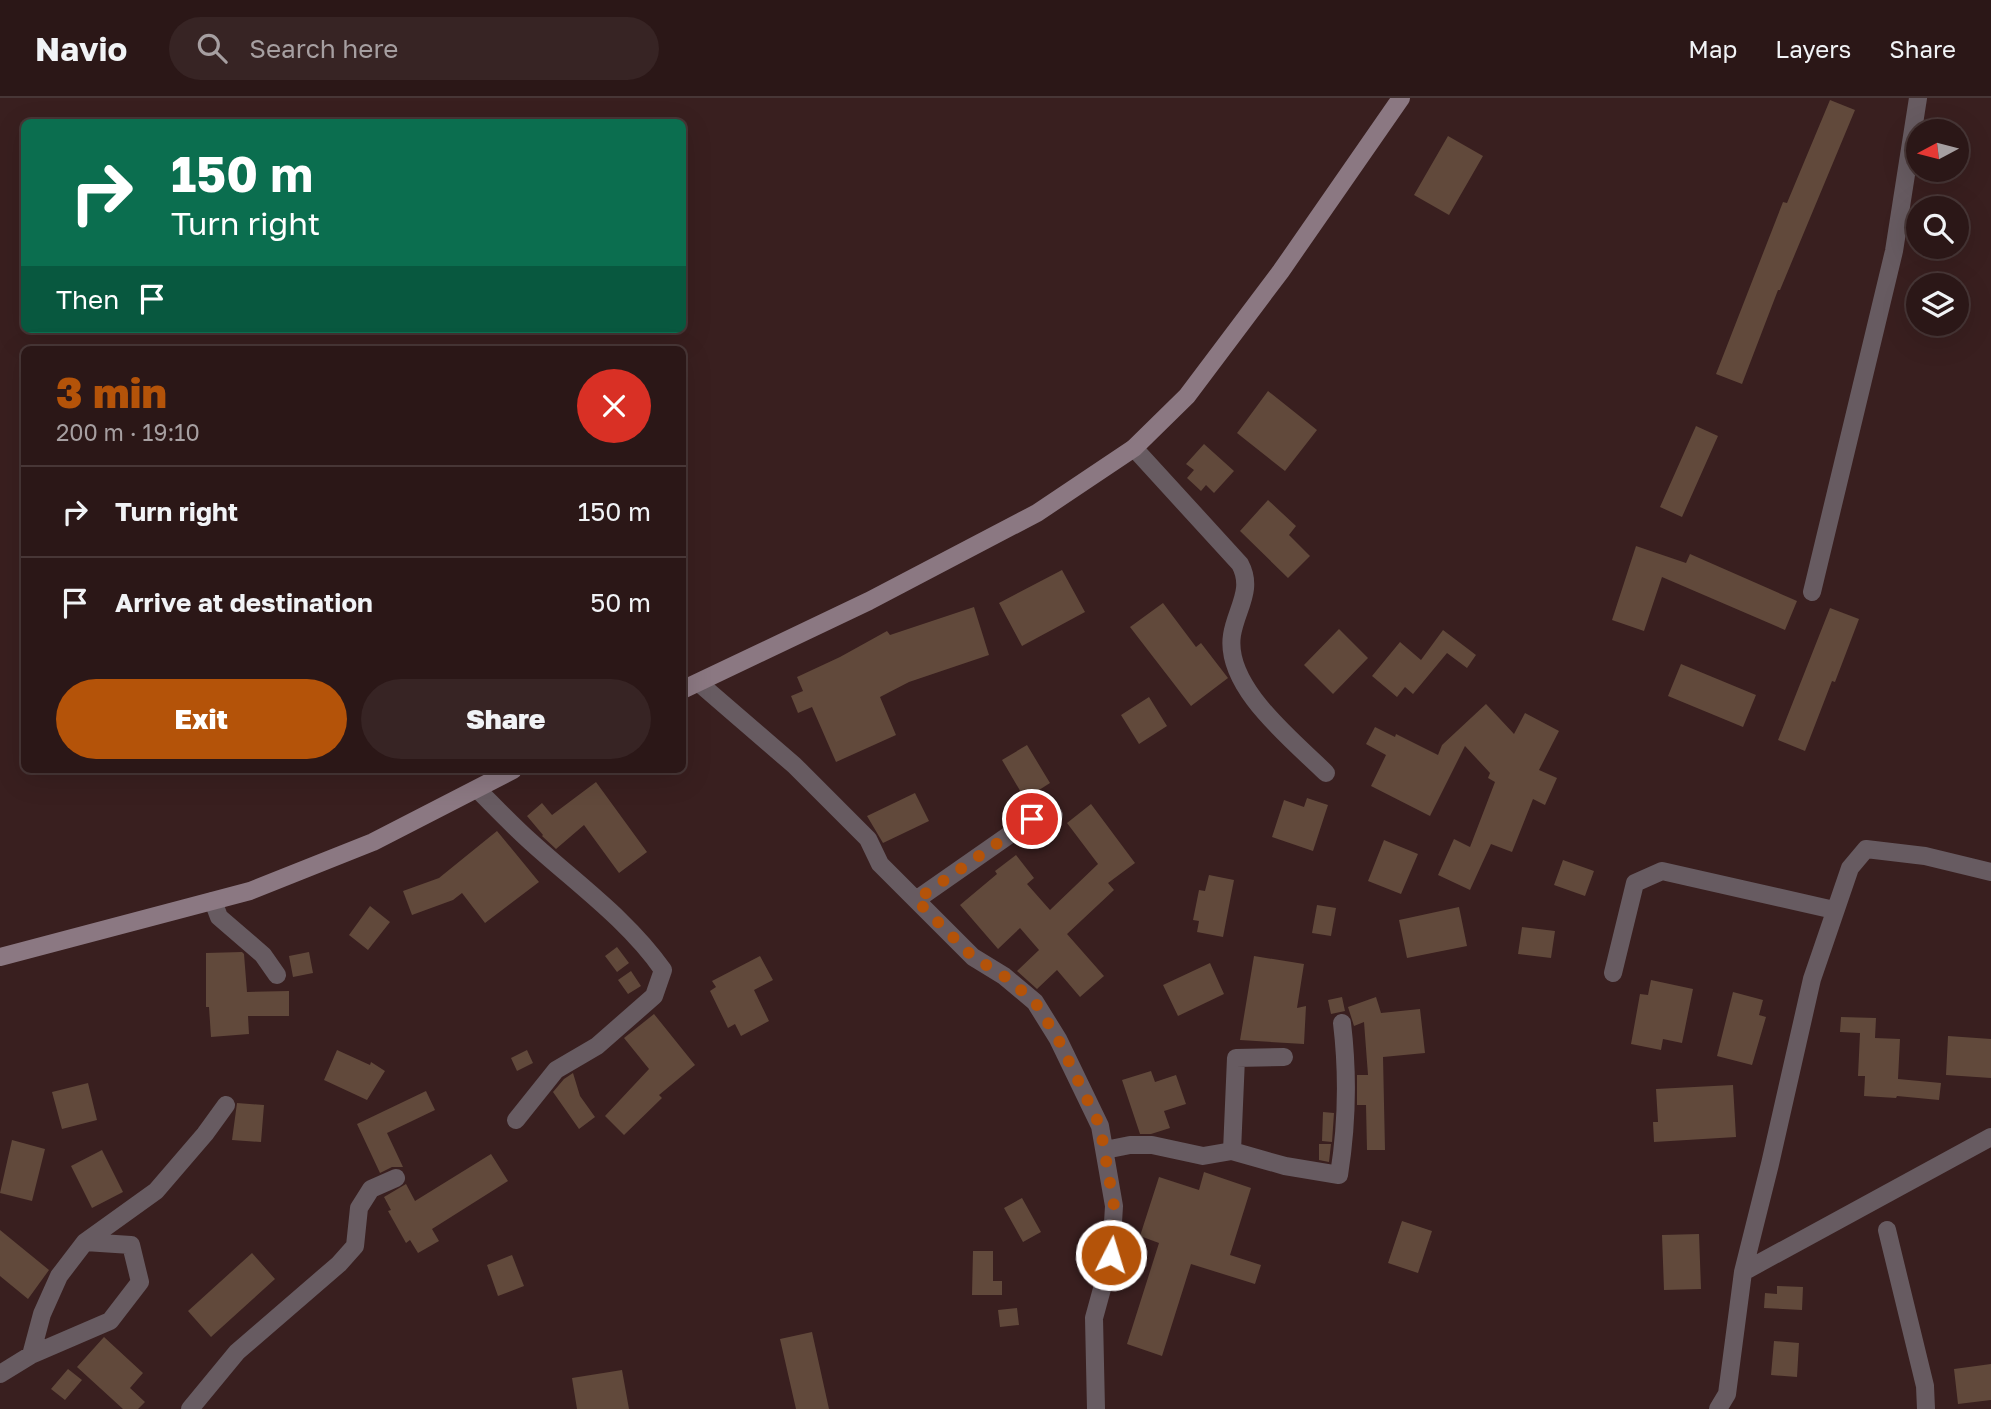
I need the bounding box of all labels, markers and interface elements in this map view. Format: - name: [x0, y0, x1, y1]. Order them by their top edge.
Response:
- search box: [169, 17, 659, 80]
- text: Navio: [35, 29, 127, 68]
- icon: search: [193, 29, 231, 67]
- text: Search here: [249, 33, 398, 64]
- text: Map: [1688, 34, 1737, 63]
- text: Layers: [1775, 34, 1851, 63]
- text: Share: [1889, 34, 1956, 63]
- north arrow: [1906, 119, 1969, 182]
- map controls: [1906, 119, 1969, 336]
- text: 150 m: [171, 144, 313, 203]
- icon: right: [56, 147, 147, 238]
- button: search: [1906, 196, 1969, 259]
- text: Turn right: [171, 204, 320, 242]
- button: layers: [1906, 273, 1969, 336]
- icon: arrive: [133, 280, 171, 318]
- text: Then: [56, 284, 119, 315]
- text: 3 min: [56, 367, 167, 417]
- button: close: [577, 369, 651, 443]
- text: 200 m · 19:10: [56, 418, 200, 446]
- icon: right: [56, 493, 94, 531]
- text: Turn right: [115, 496, 238, 527]
- text: 150 m: [578, 496, 651, 527]
- icon: arrive: [56, 584, 94, 622]
- text: Arrive at destination: [115, 587, 373, 618]
- text: 50 m: [590, 587, 651, 618]
- button: Exit: [56, 679, 347, 759]
- button: Share: [361, 679, 651, 759]
- pin: [1002, 789, 1062, 849]
- icon: arrive: [1013, 800, 1051, 838]
- position arrow: [1074, 1218, 1148, 1292]

